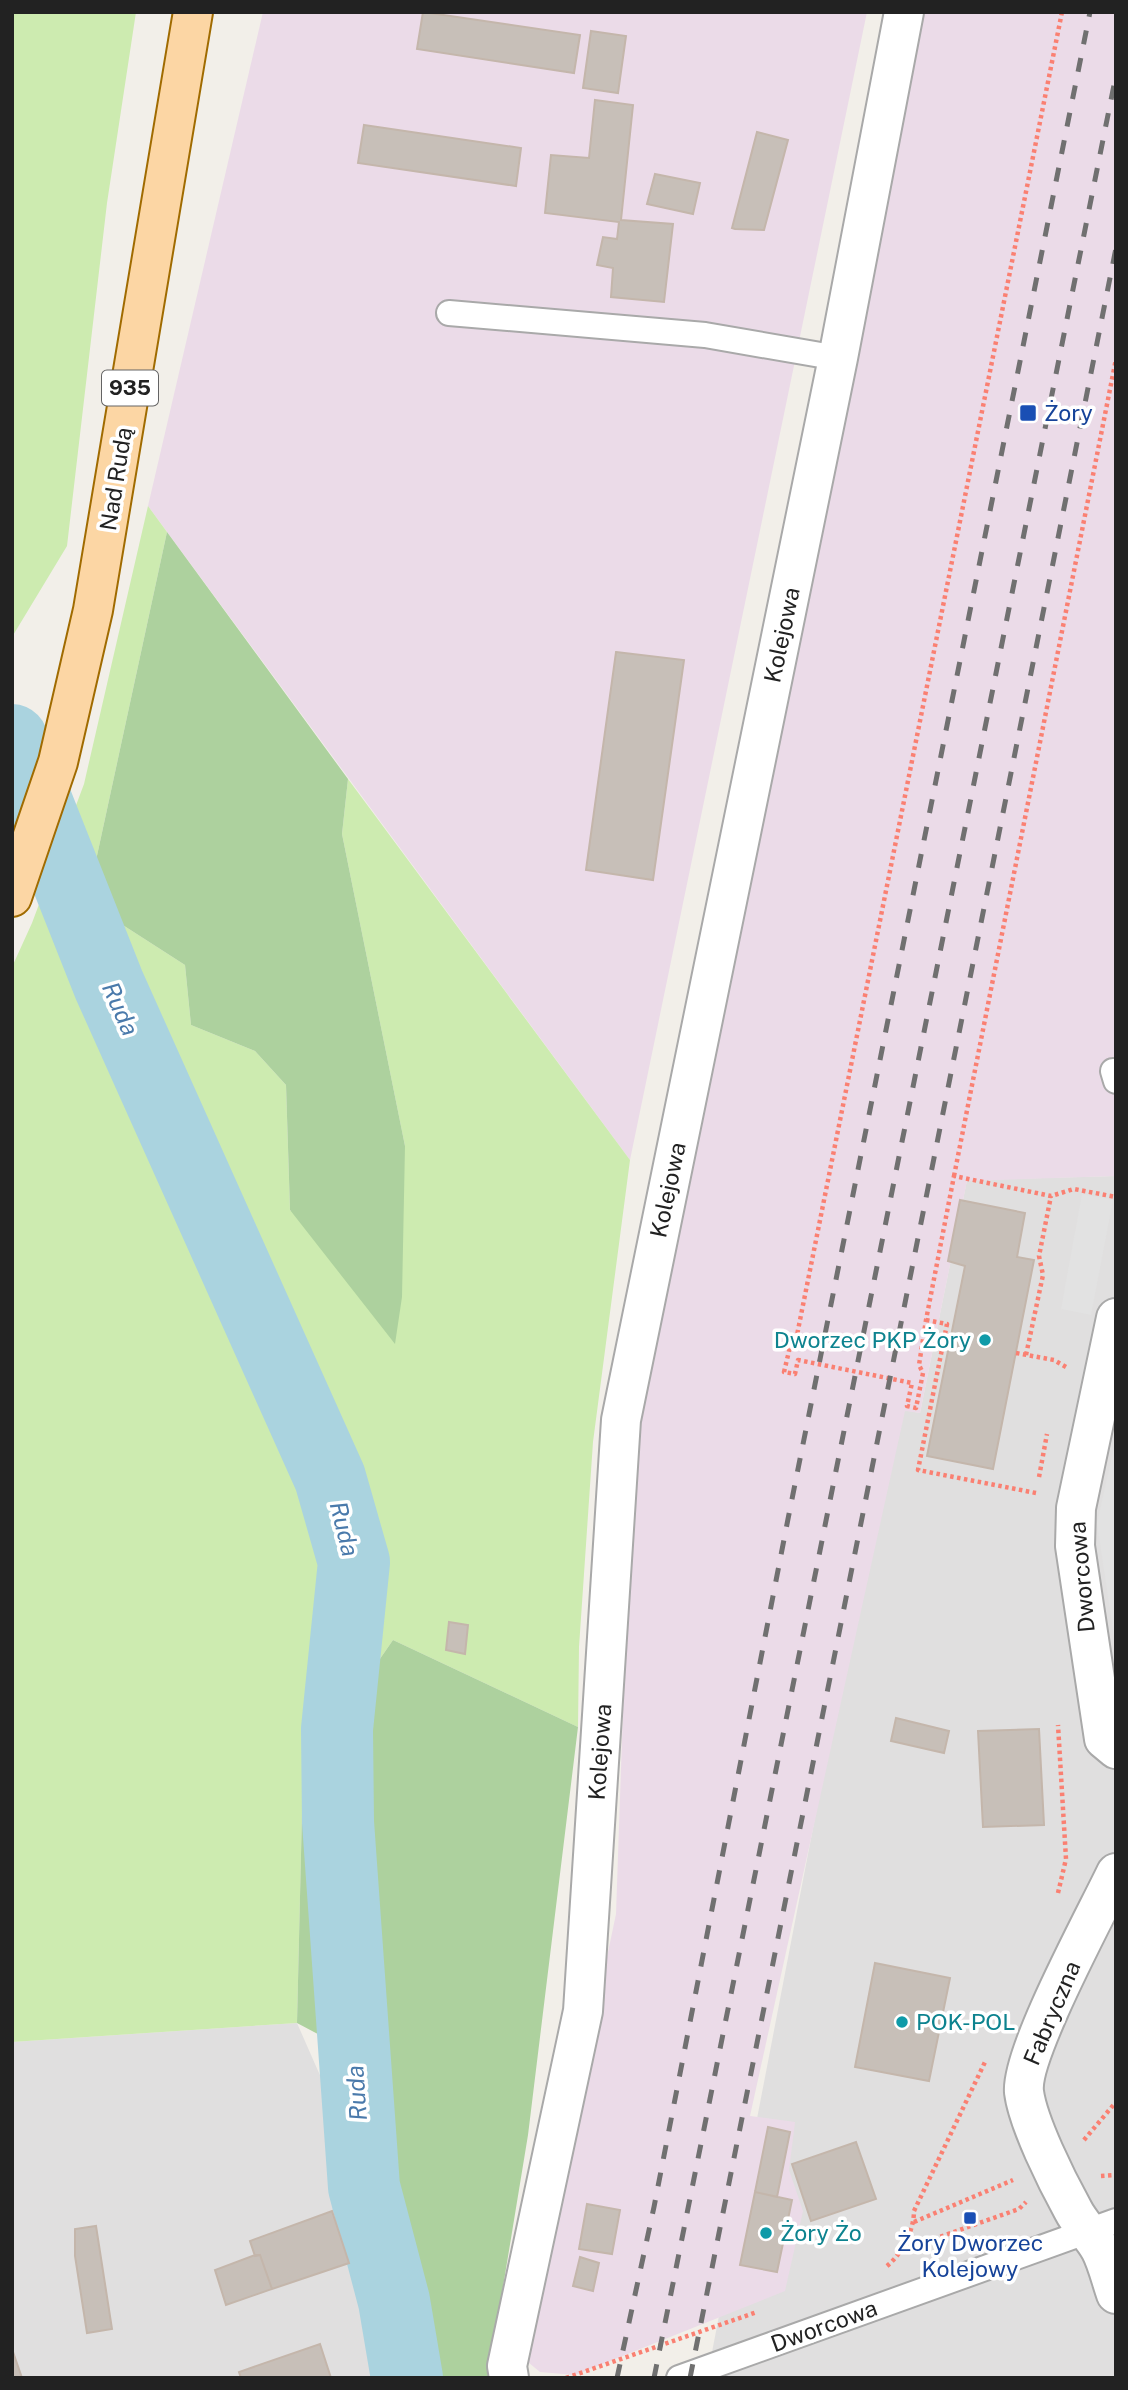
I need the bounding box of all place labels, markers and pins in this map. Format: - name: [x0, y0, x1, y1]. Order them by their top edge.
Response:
- place label: Żory: [1044, 399, 1093, 426]
- marker: Żory: [1018, 403, 1038, 423]
- place label: Dworzec PKP Żory: [774, 1326, 971, 1353]
- marker: Dworzec PKP Żory: [977, 1332, 993, 1348]
- place label: POK-POL: [916, 2008, 1016, 2035]
- marker: POK-POL: [894, 2014, 910, 2030]
- marker: Żory Dworzec Kolejowy: [962, 2210, 978, 2226]
- place label: Żory Żo: [780, 2219, 862, 2246]
- marker: Żory Żo: [758, 2225, 774, 2241]
- place label: Żory Dworzec Kolejowy: [897, 2229, 1043, 2282]

